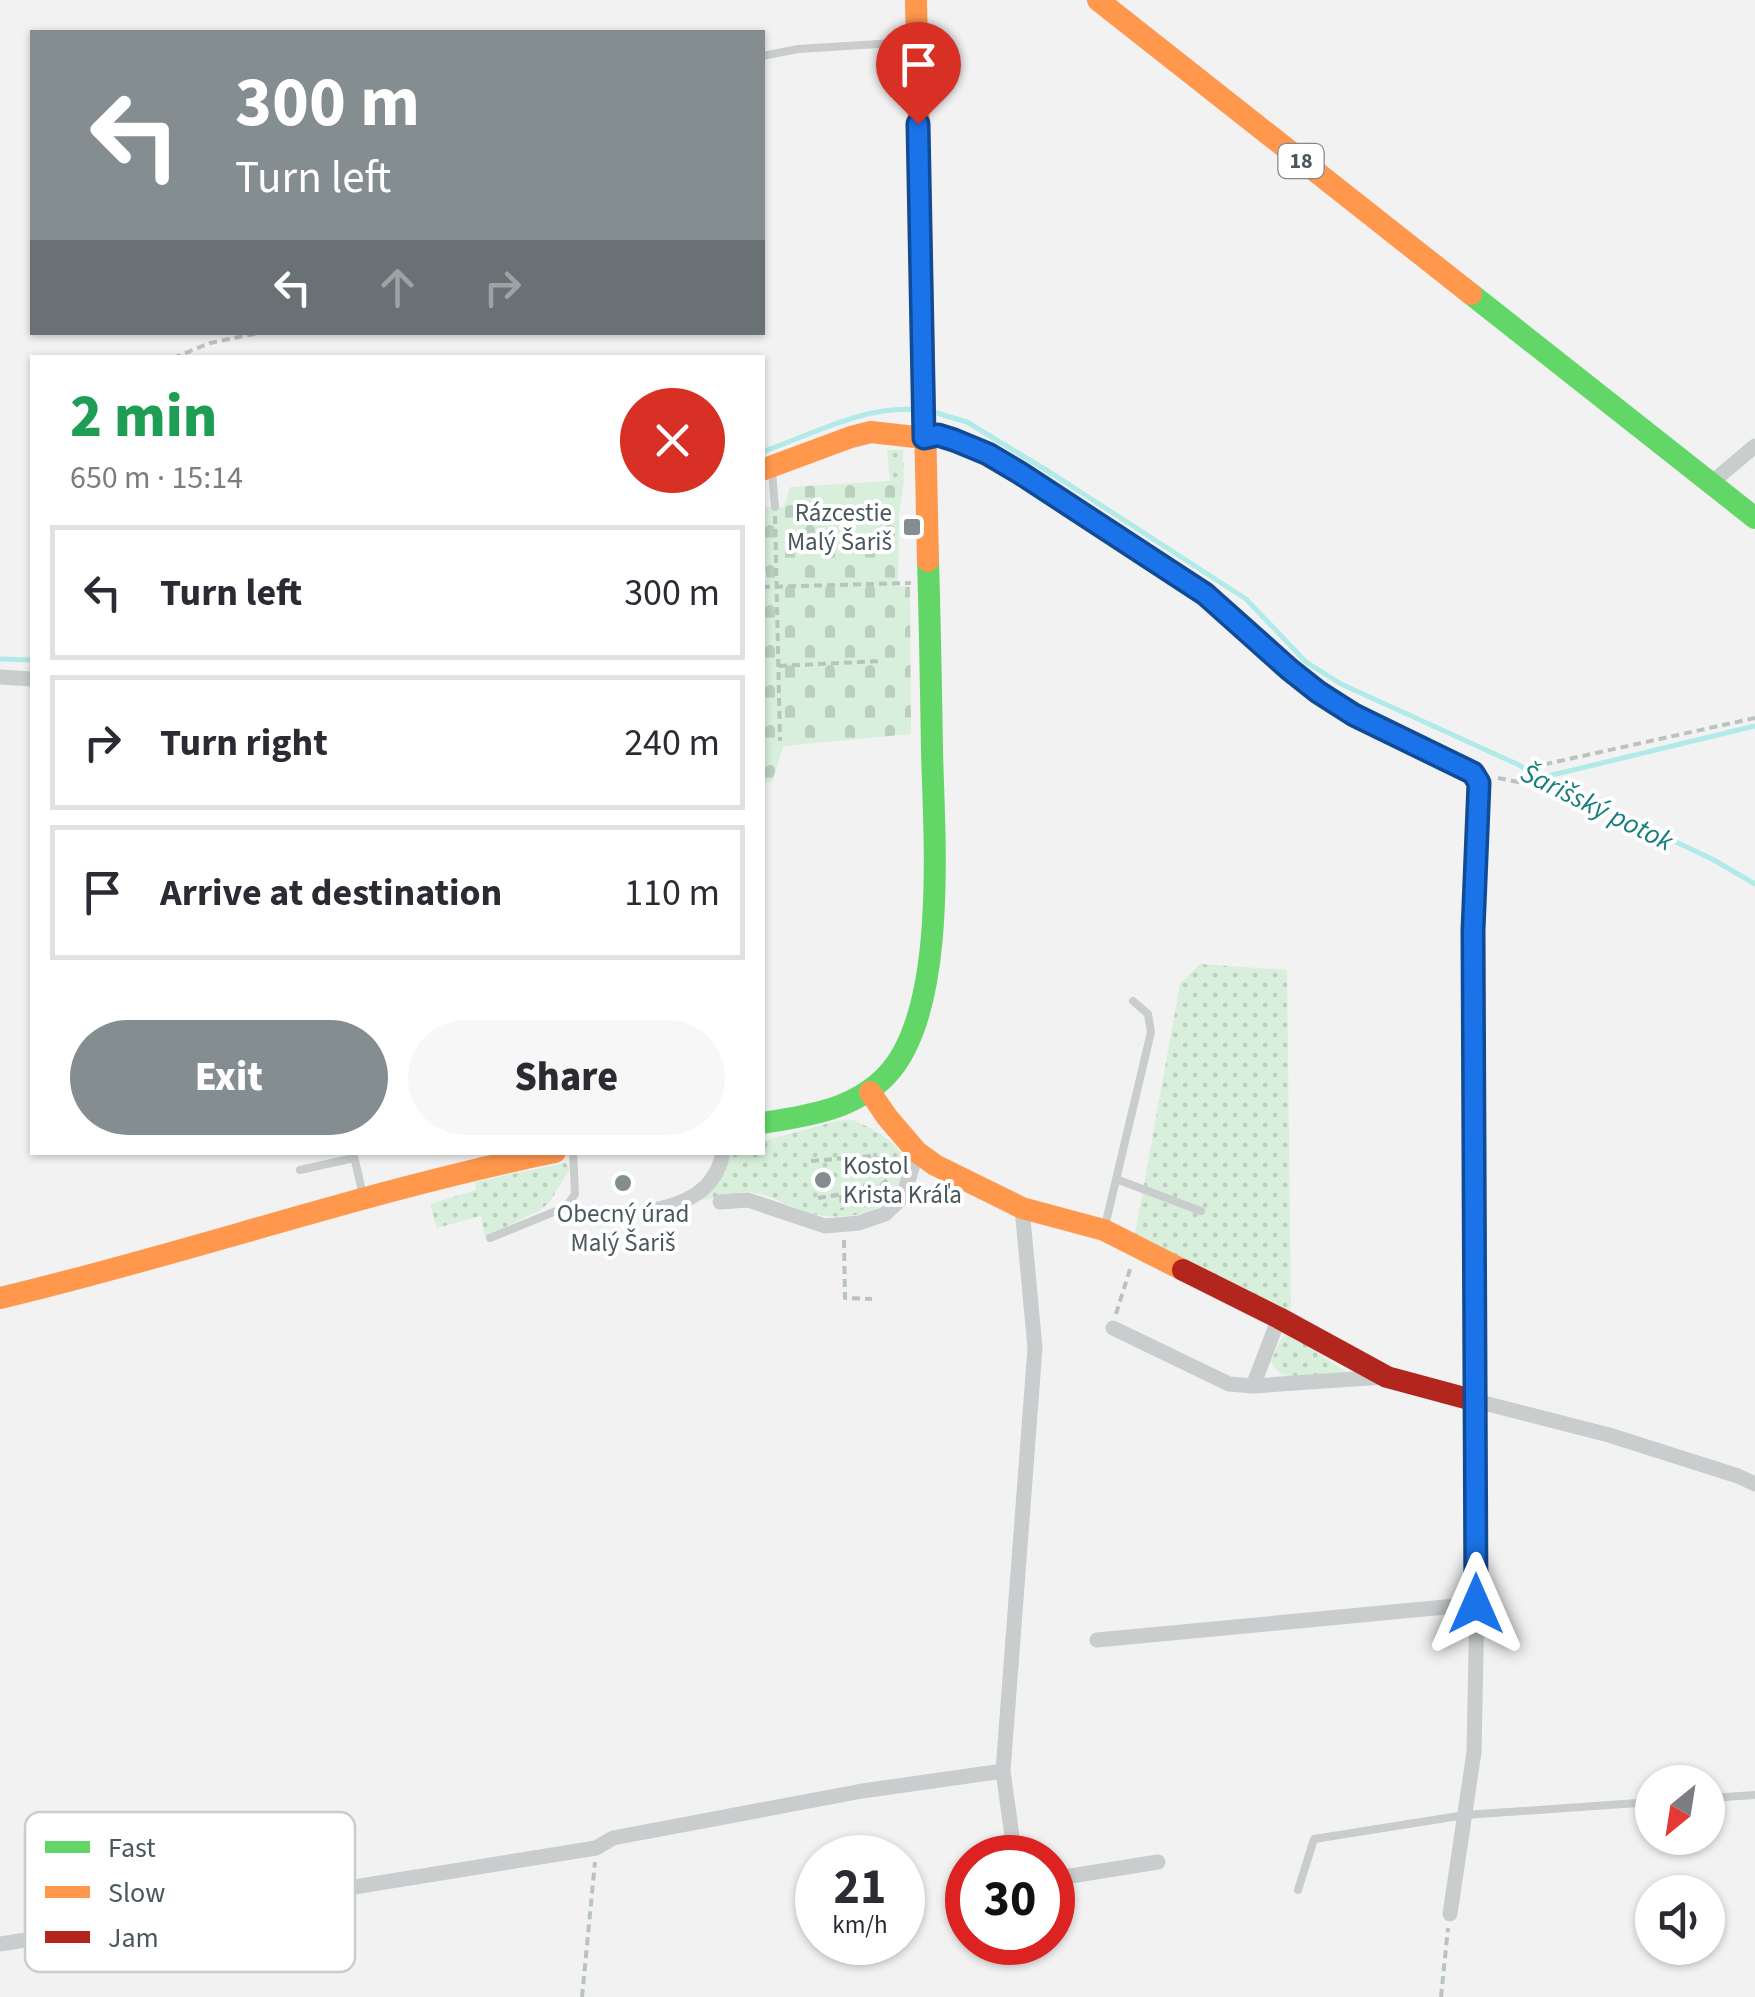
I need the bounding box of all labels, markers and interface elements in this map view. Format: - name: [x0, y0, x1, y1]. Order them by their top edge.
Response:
- pin: [876, 22, 961, 125]
- icon: arrive: [891, 37, 946, 92]
- text: 300 m: [235, 53, 420, 153]
- icon: left: [70, 70, 200, 200]
- road number: 18: [1278, 144, 1324, 178]
- text: Turn left: [235, 146, 391, 210]
- icon: left: [265, 260, 320, 315]
- icon: ahead: [370, 260, 425, 315]
- icon: right: [475, 260, 530, 315]
- text: 2 min: [70, 375, 217, 460]
- button: close: [620, 388, 725, 493]
- text: 650 m · 15:14: [70, 455, 243, 501]
- place label: Rázcestie Malý Šariš: [787, 495, 892, 560]
- marker: Rázcestie Malý Šariš: [901, 516, 923, 538]
- icon: left: [75, 565, 130, 620]
- text: Turn left: [160, 566, 302, 620]
- text: 300 m: [624, 566, 720, 620]
- icon: right: [75, 715, 130, 770]
- text: Turn right: [160, 716, 328, 770]
- text: 240 m: [624, 716, 720, 770]
- water label: Šarišský potok: [1514, 753, 1681, 861]
- icon: arrive: [75, 865, 130, 920]
- text: Arrive at destination: [160, 866, 502, 920]
- text: 110 m: [624, 866, 720, 920]
- button: Exit: [70, 1020, 388, 1135]
- button: Share: [408, 1020, 725, 1135]
- place label: Kostol Krista Kráľa: [843, 1148, 962, 1213]
- marker: Kostol Krista Kráľa: [812, 1169, 834, 1191]
- marker: Obecný úrad Malý Šariš: [612, 1172, 634, 1194]
- place label: Obecný úrad Malý Šariš: [557, 1196, 689, 1261]
- position arrow: [1424, 1552, 1528, 1656]
- north arrow: [1635, 1765, 1725, 1855]
- map controls: [1635, 1765, 1725, 1965]
- legend: [25, 1812, 355, 1972]
- text: Fast: [108, 1828, 156, 1868]
- speed limit sign: 30: [945, 1835, 1075, 1965]
- text: 21: [834, 1852, 886, 1923]
- text: Slow: [108, 1873, 165, 1913]
- button: sound: [1635, 1875, 1725, 1965]
- text: km/h: [832, 1907, 888, 1943]
- text: Jam: [108, 1918, 159, 1958]

